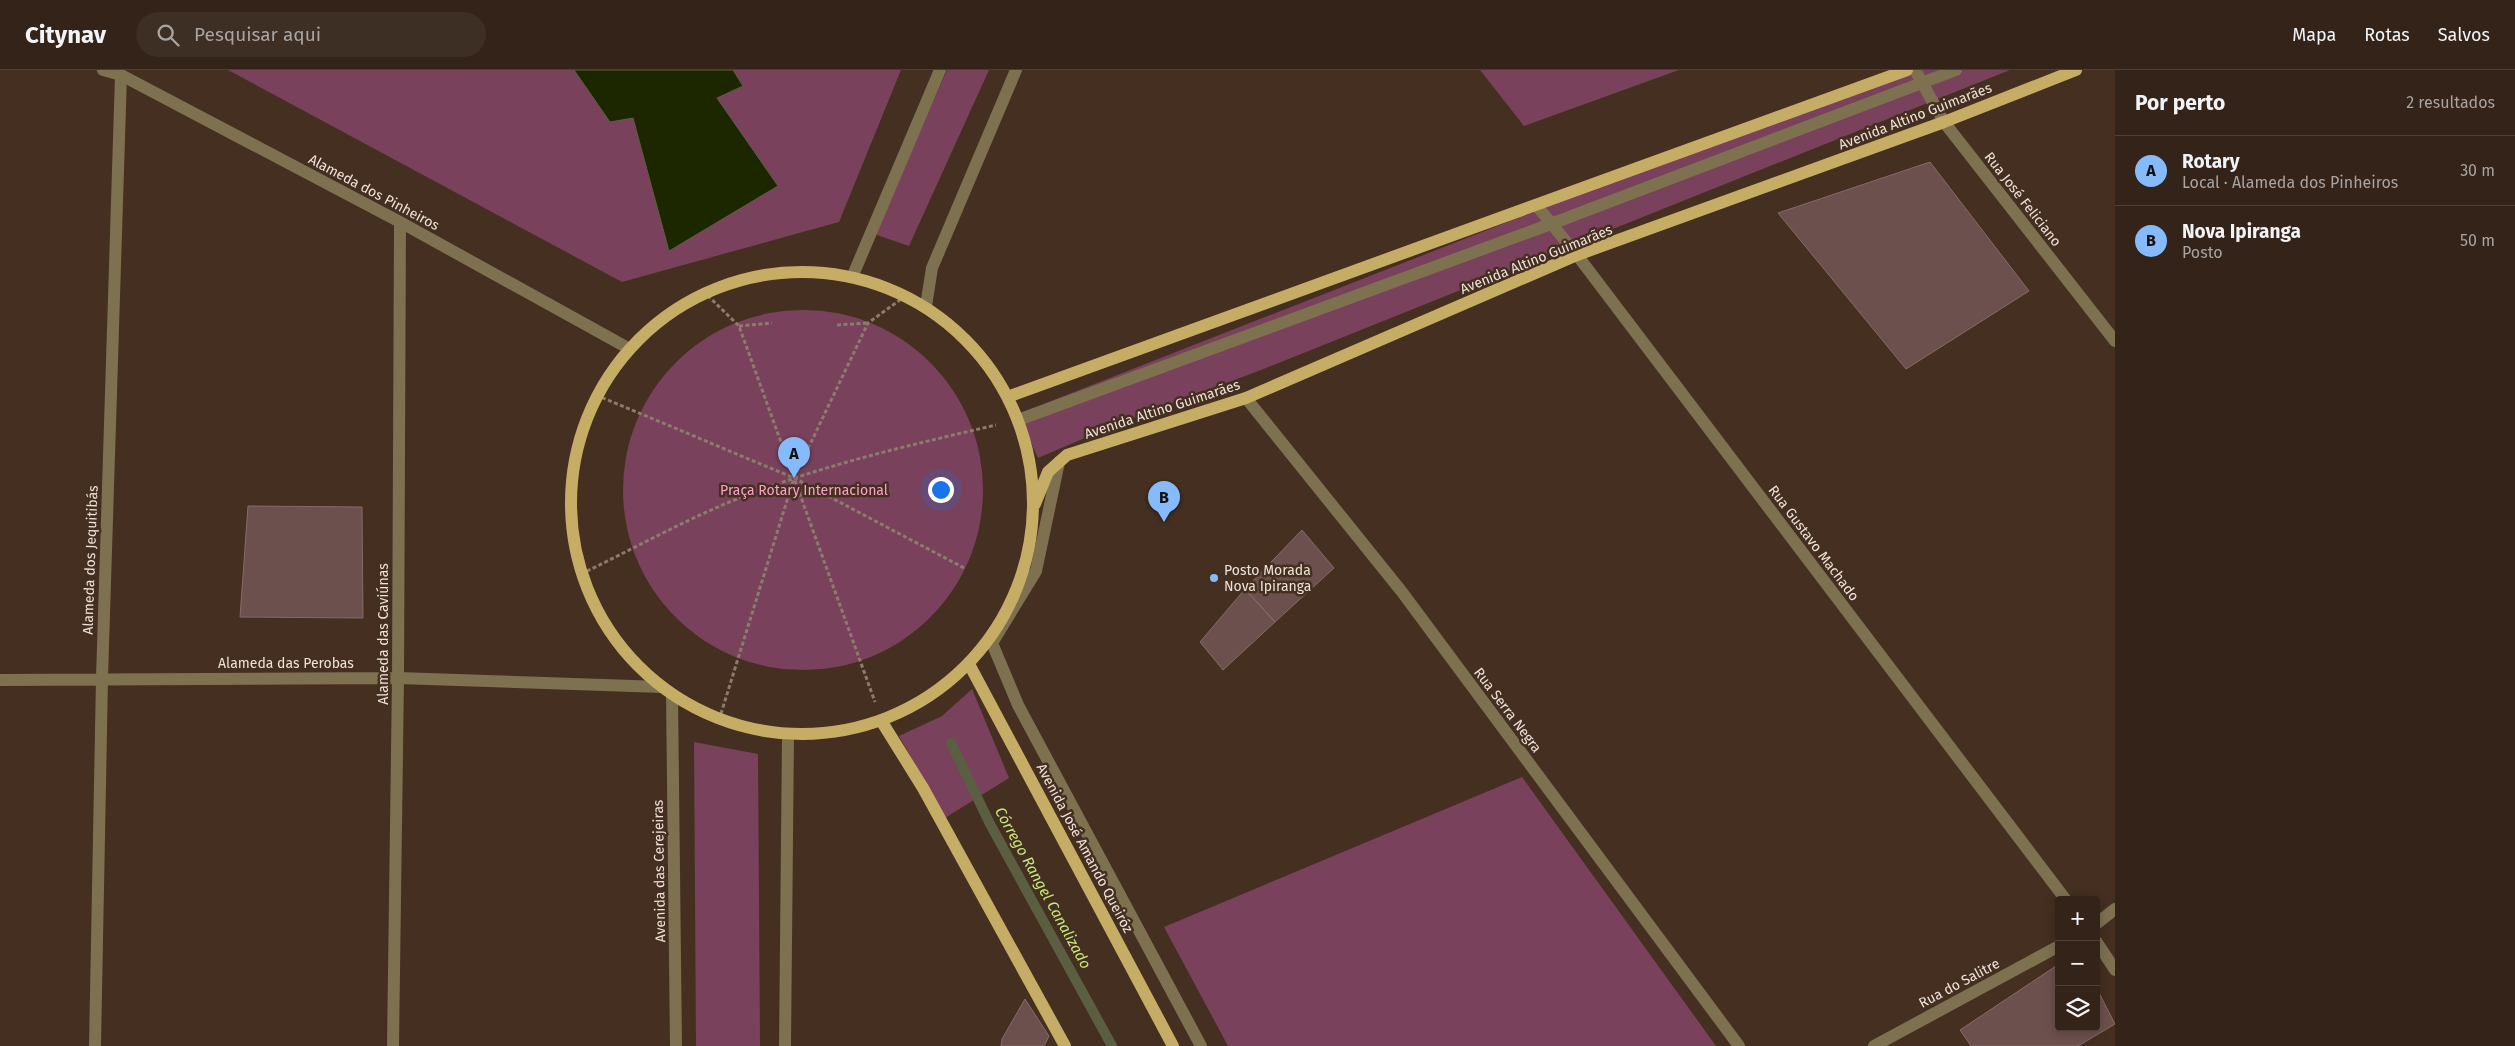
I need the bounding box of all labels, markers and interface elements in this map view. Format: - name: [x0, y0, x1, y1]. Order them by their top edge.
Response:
- search box: [136, 12, 486, 57]
- text: Citynav: [25, 21, 106, 49]
- icon: search: [154, 21, 182, 49]
- text: Pesquisar aqui: [194, 23, 321, 46]
- text: Mapa: [2292, 24, 2336, 46]
- text: Rotas: [2364, 24, 2410, 46]
- text: Salvos: [2438, 24, 2490, 46]
- street label: Avenida Altino Guimarães: [1836, 79, 1995, 154]
- text: Por perto: [2135, 90, 2225, 116]
- text: 2 resultados: [2406, 93, 2495, 112]
- street label: Rua José Feliciano: [1981, 149, 2065, 250]
- text: Rotary: [2182, 150, 2240, 173]
- street label: Alameda dos Pinheiros: [306, 151, 442, 234]
- text: A: [2146, 161, 2156, 180]
- text: 30 m: [2460, 161, 2495, 180]
- text: Local · Alameda dos Pinheiros: [2182, 173, 2398, 192]
- text: Nova Ipiranga: [2182, 220, 2301, 243]
- street label: Avenida Altino Guimarães: [1458, 221, 1615, 298]
- text: B: [2146, 231, 2156, 250]
- text: 50 m: [2460, 231, 2495, 250]
- text: Posto: [2182, 243, 2223, 262]
- street label: Avenida Altino Guimarães: [1082, 376, 1243, 443]
- pin: A: [778, 437, 810, 478]
- your location: [928, 477, 954, 503]
- pin: B: [1148, 481, 1180, 522]
- park label: Praça Rotary Internacional: [720, 482, 888, 499]
- street label: Rua Gustavo Machado: [1765, 482, 1863, 604]
- street label: Alameda dos Jequitibás: [79, 485, 102, 635]
- place label: Posto Morada Nova Ipiranga: [1224, 562, 1311, 595]
- street label: Alameda das Caviúnas: [375, 563, 392, 705]
- marker: Posto Morada Nova Ipiranga: [1208, 572, 1220, 584]
- street label: Alameda das Perobas: [218, 655, 354, 672]
- street label: Rua Serra Negra: [1470, 665, 1545, 756]
- street label: Avenida José Amando Queiróz: [1033, 761, 1137, 936]
- street label: Avenida das Cerejeiras: [650, 799, 669, 942]
- water label: Córrego Rangel Canalizado: [991, 804, 1095, 972]
- map controls: [2055, 896, 2100, 1031]
- button: +: [2055, 896, 2100, 941]
- button: −: [2055, 941, 2100, 986]
- street label: Rua do Salitre: [1916, 955, 2003, 1012]
- button: layers: [2055, 986, 2100, 1031]

